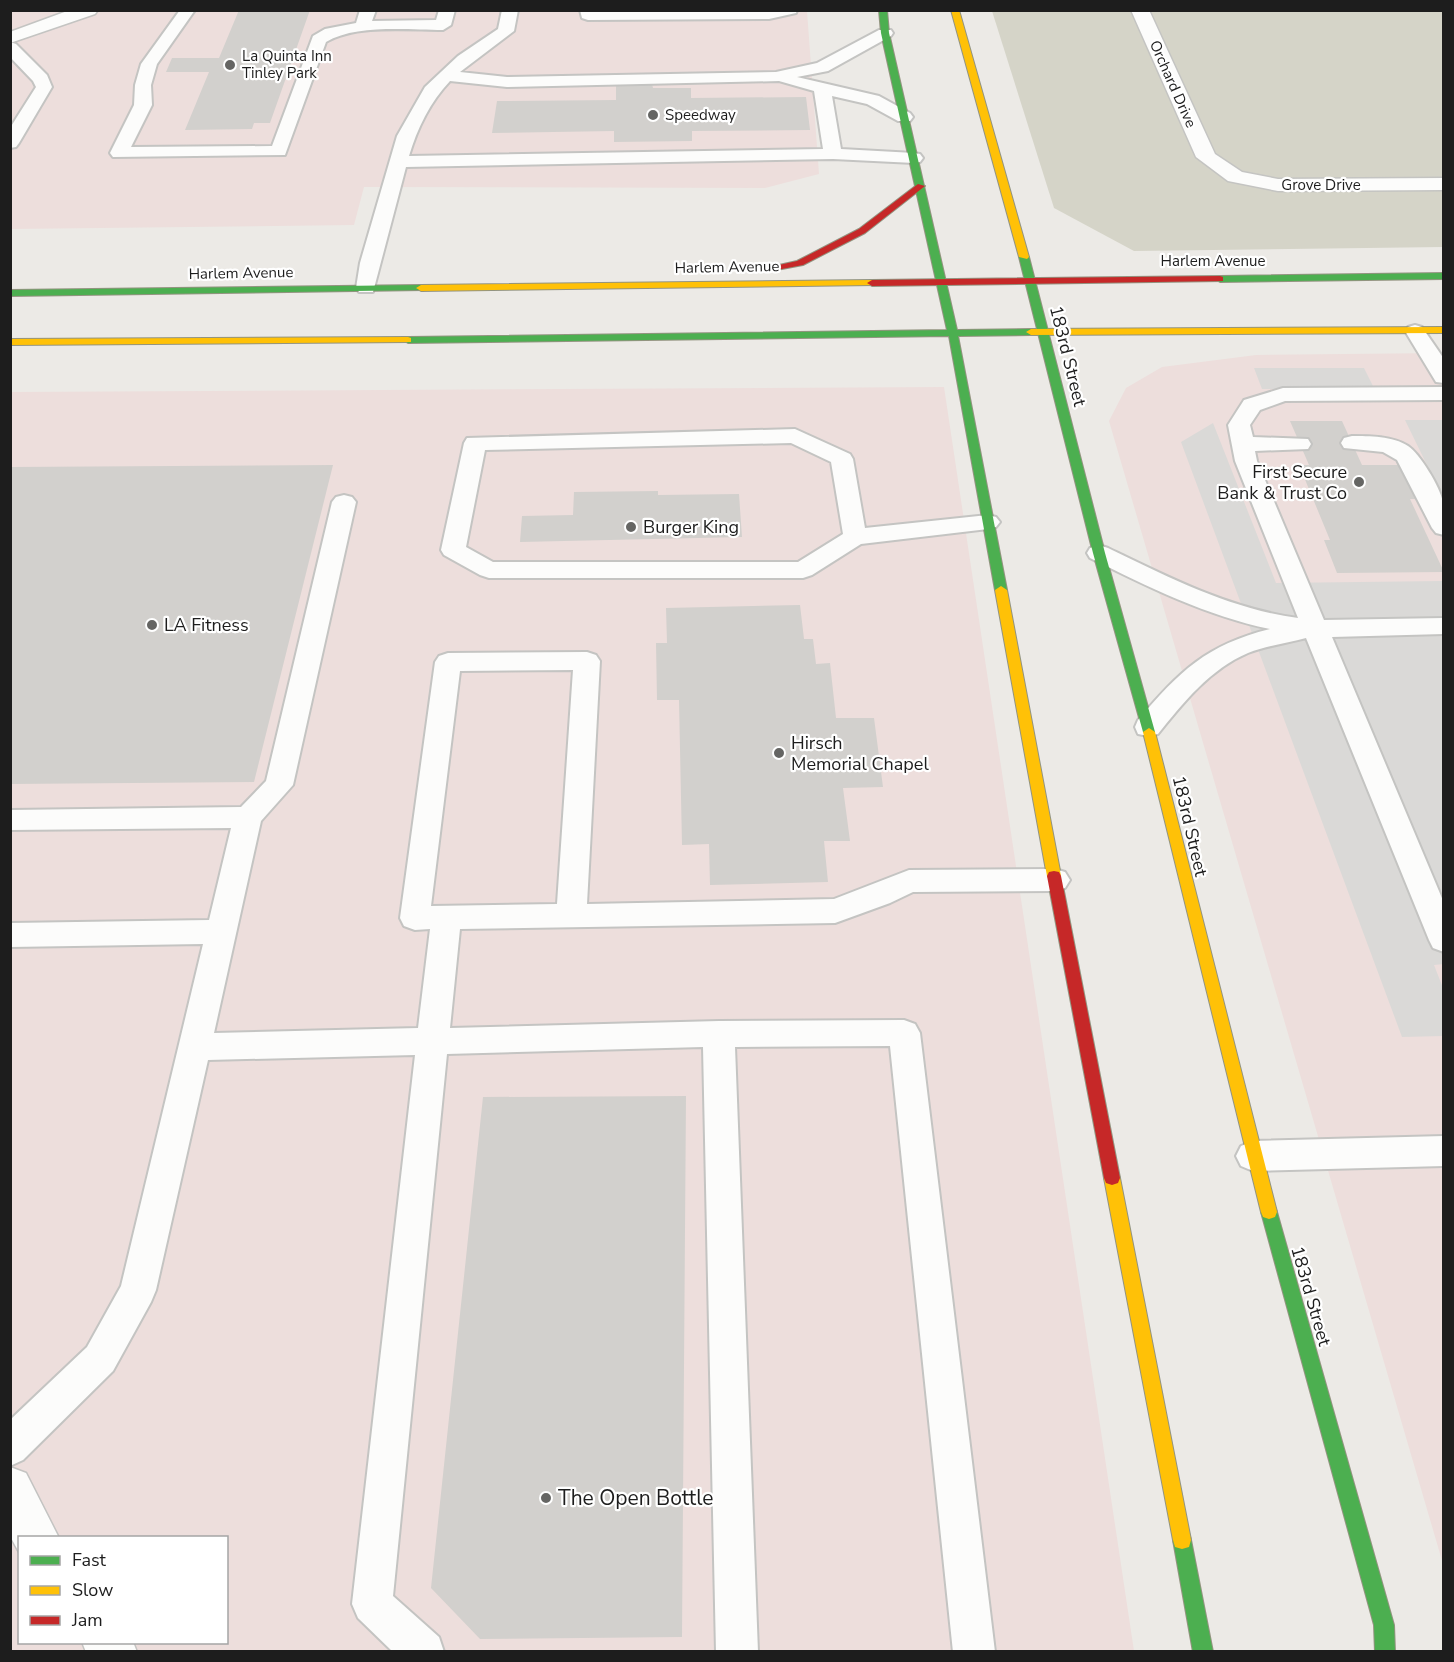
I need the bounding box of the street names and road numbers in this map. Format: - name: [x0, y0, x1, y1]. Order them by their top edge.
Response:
- street label: Orchard Drive: [1145, 37, 1201, 131]
- street label: Grove Drive: [1281, 175, 1361, 195]
- street label: Harlem Avenue: [1161, 251, 1265, 271]
- street label: Harlem Avenue: [674, 256, 780, 278]
- street label: Harlem Avenue: [188, 262, 294, 284]
- street label: 183rd Street: [1044, 303, 1092, 410]
- street label: 183rd Street: [1167, 773, 1213, 880]
- street label: 183rd Street: [1285, 1243, 1337, 1349]

